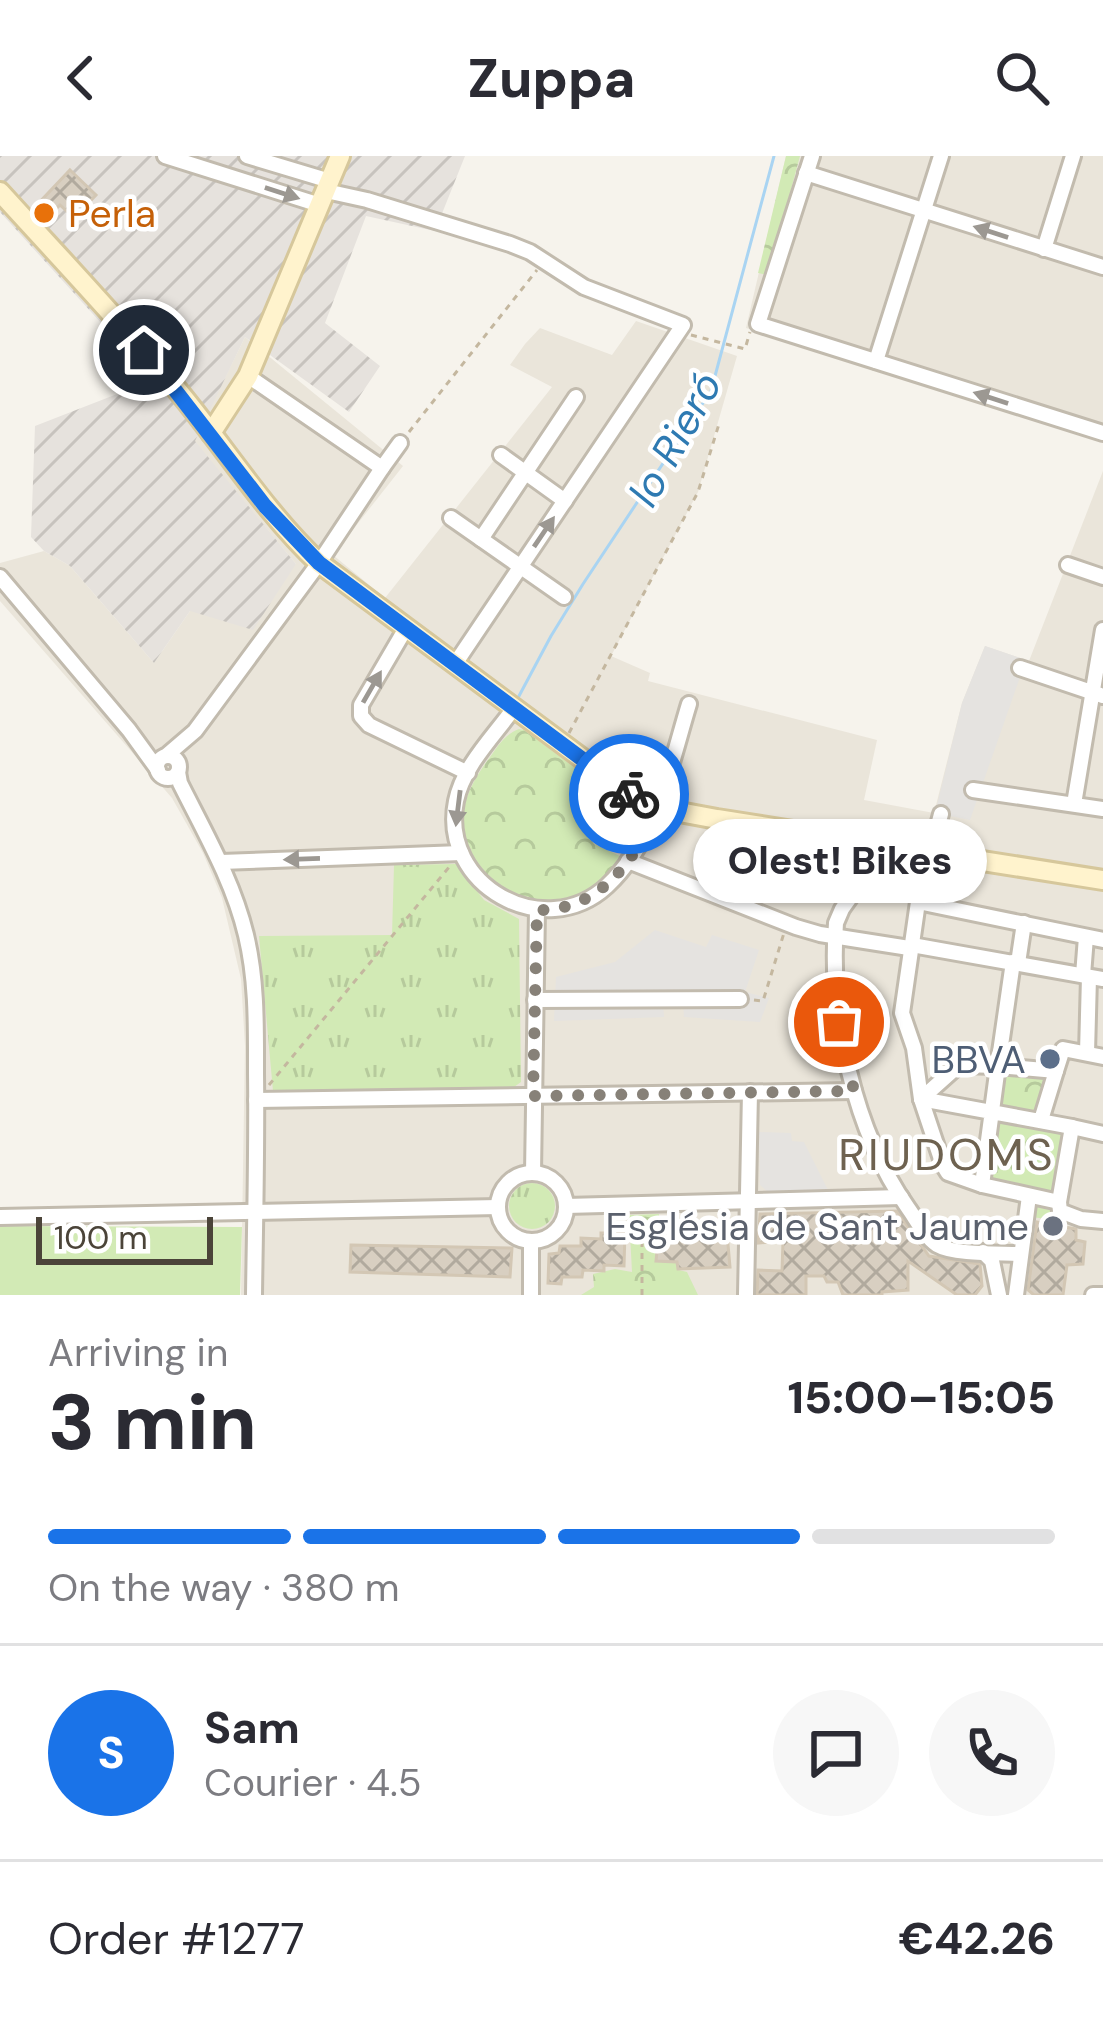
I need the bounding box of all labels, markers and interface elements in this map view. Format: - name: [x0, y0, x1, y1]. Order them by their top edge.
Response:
- text: Zuppa: [468, 43, 635, 114]
- icon: back: [48, 45, 114, 111]
- icon: search: [989, 45, 1055, 111]
- one-way arrow: [264, 185, 301, 204]
- place label: Perla: [68, 188, 156, 239]
- marker: Perla: [31, 200, 57, 226]
- one-way arrow: [972, 221, 1009, 240]
- pin: [93, 299, 195, 401]
- icon: home: [111, 317, 177, 383]
- water label: lo Rieró: [616, 362, 734, 516]
- one-way arrow: [972, 387, 1009, 406]
- one-way arrow: [533, 516, 555, 549]
- one-way arrow: [360, 671, 381, 704]
- courier: [569, 734, 689, 854]
- icon: bike: [596, 761, 662, 827]
- one-way arrow: [448, 790, 467, 827]
- callout: Olest! Bikes: [692, 818, 986, 902]
- text: Olest! Bikes: [728, 835, 952, 886]
- one-way arrow: [282, 850, 320, 869]
- pin: [788, 971, 890, 1073]
- icon: bag: [806, 989, 872, 1055]
- place label: BBVA: [932, 1034, 1026, 1085]
- marker: BBVA: [1037, 1046, 1063, 1072]
- district label: RIUDOMS: [838, 1125, 1056, 1184]
- place label: Església de Sant Jaume: [605, 1201, 1029, 1252]
- scale bar: [36, 1211, 213, 1264]
- marker: Església de Sant Jaume: [1040, 1213, 1066, 1239]
- text: 100 m: [54, 1216, 148, 1259]
- text: Arriving in: [48, 1327, 228, 1378]
- text: 15:00–15:05: [788, 1368, 1055, 1427]
- text: 3 min: [48, 1372, 257, 1473]
- text: On the way · 380 m: [48, 1562, 400, 1613]
- button: chat: [773, 1690, 899, 1816]
- button: phone: [929, 1690, 1055, 1816]
- text: Sam: [204, 1698, 300, 1757]
- text: S: [97, 1723, 125, 1782]
- text: Courier · 4.5: [204, 1757, 421, 1808]
- text: Order #1277: [48, 1909, 304, 1968]
- text: €42.26: [898, 1909, 1055, 1968]

